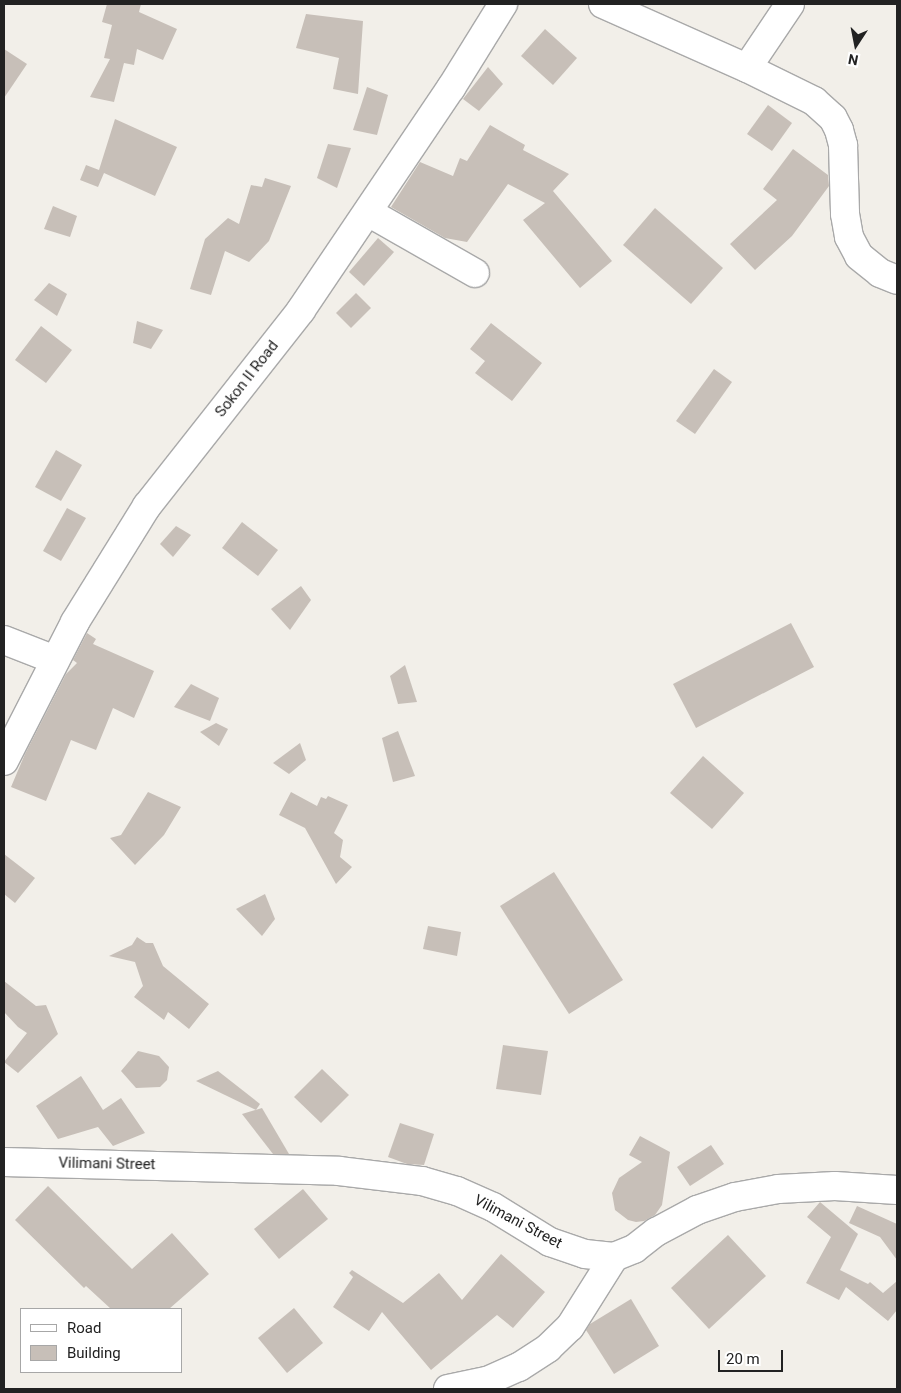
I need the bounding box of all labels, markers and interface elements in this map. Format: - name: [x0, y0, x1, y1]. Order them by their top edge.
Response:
- north arrow: [831, 20, 881, 70]
- text: N: [847, 51, 860, 69]
- street label: Sokon II Road: [212, 337, 282, 421]
- street label: Vilimani Street: [58, 1154, 156, 1174]
- street label: Vilimani Street: [471, 1191, 565, 1253]
- legend: [20, 1308, 182, 1373]
- text: Road: [67, 1319, 101, 1337]
- scale bar: [721, 1340, 786, 1372]
- text: Building: [67, 1344, 121, 1362]
- text: 20 m: [726, 1350, 760, 1368]

